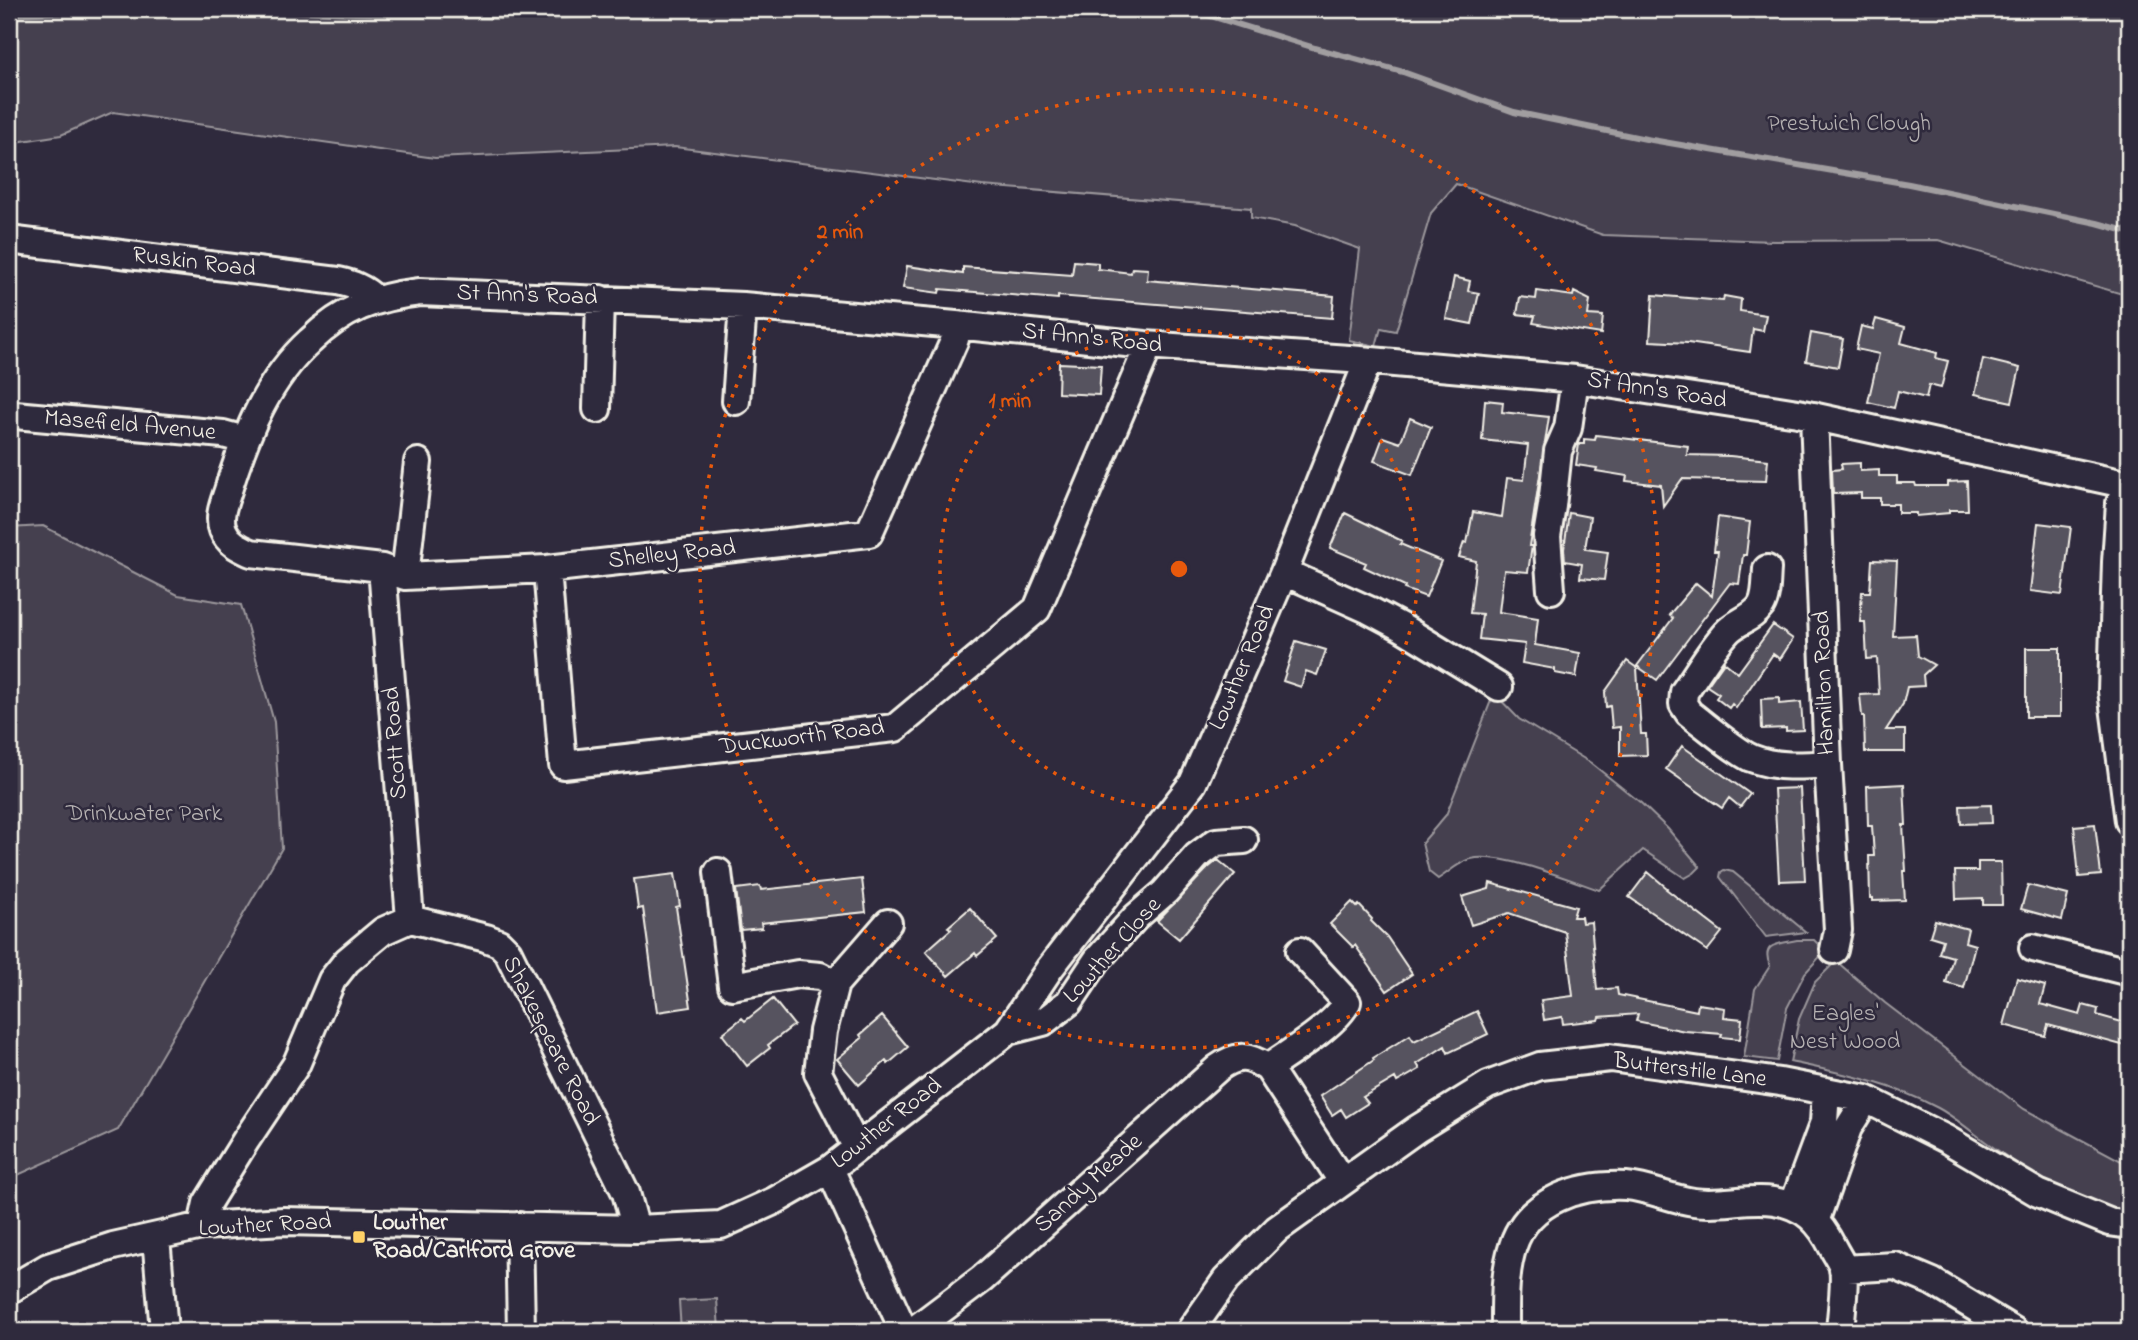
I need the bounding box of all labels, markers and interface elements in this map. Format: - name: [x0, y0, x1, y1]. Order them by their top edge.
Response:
- park label: Prestwich Clough: [1767, 107, 1931, 142]
- text: 2 min: [816, 218, 863, 248]
- street label: Ruskin Road: [130, 238, 258, 288]
- street label: St Ann's Road: [456, 276, 598, 316]
- street label: St Ann's Road: [1020, 314, 1164, 364]
- street label: St Ann's Road: [1585, 363, 1730, 419]
- text: 1 min: [989, 387, 1031, 417]
- street label: Masefield Avenue: [43, 401, 217, 451]
- street label: Shelley Road: [607, 531, 738, 580]
- centre of rings: [1167, 557, 1191, 581]
- street label: Lowther Road: [1201, 600, 1285, 736]
- street label: Hamilton Road: [1805, 610, 1845, 756]
- street label: Scott Road: [375, 685, 417, 801]
- street label: Duckworth Road: [717, 710, 887, 766]
- park label: Drinkwater Park: [65, 797, 223, 832]
- street label: Lowther Close: [1055, 890, 1171, 1012]
- street label: Shakespeare Road: [492, 950, 608, 1132]
- park label: Eagles' Nest Wood: [1790, 997, 1901, 1060]
- street label: Butterstile Lane: [1610, 1044, 1769, 1098]
- street label: Lowther Road: [824, 1069, 951, 1179]
- street label: Sandy Meade: [1027, 1125, 1152, 1243]
- street label: Lowther Road: [198, 1205, 333, 1247]
- place label: Lowther Road/Carlford Grove: [373, 1206, 576, 1269]
- marker: Lowther Road/Carlford Grove: [351, 1229, 367, 1245]

